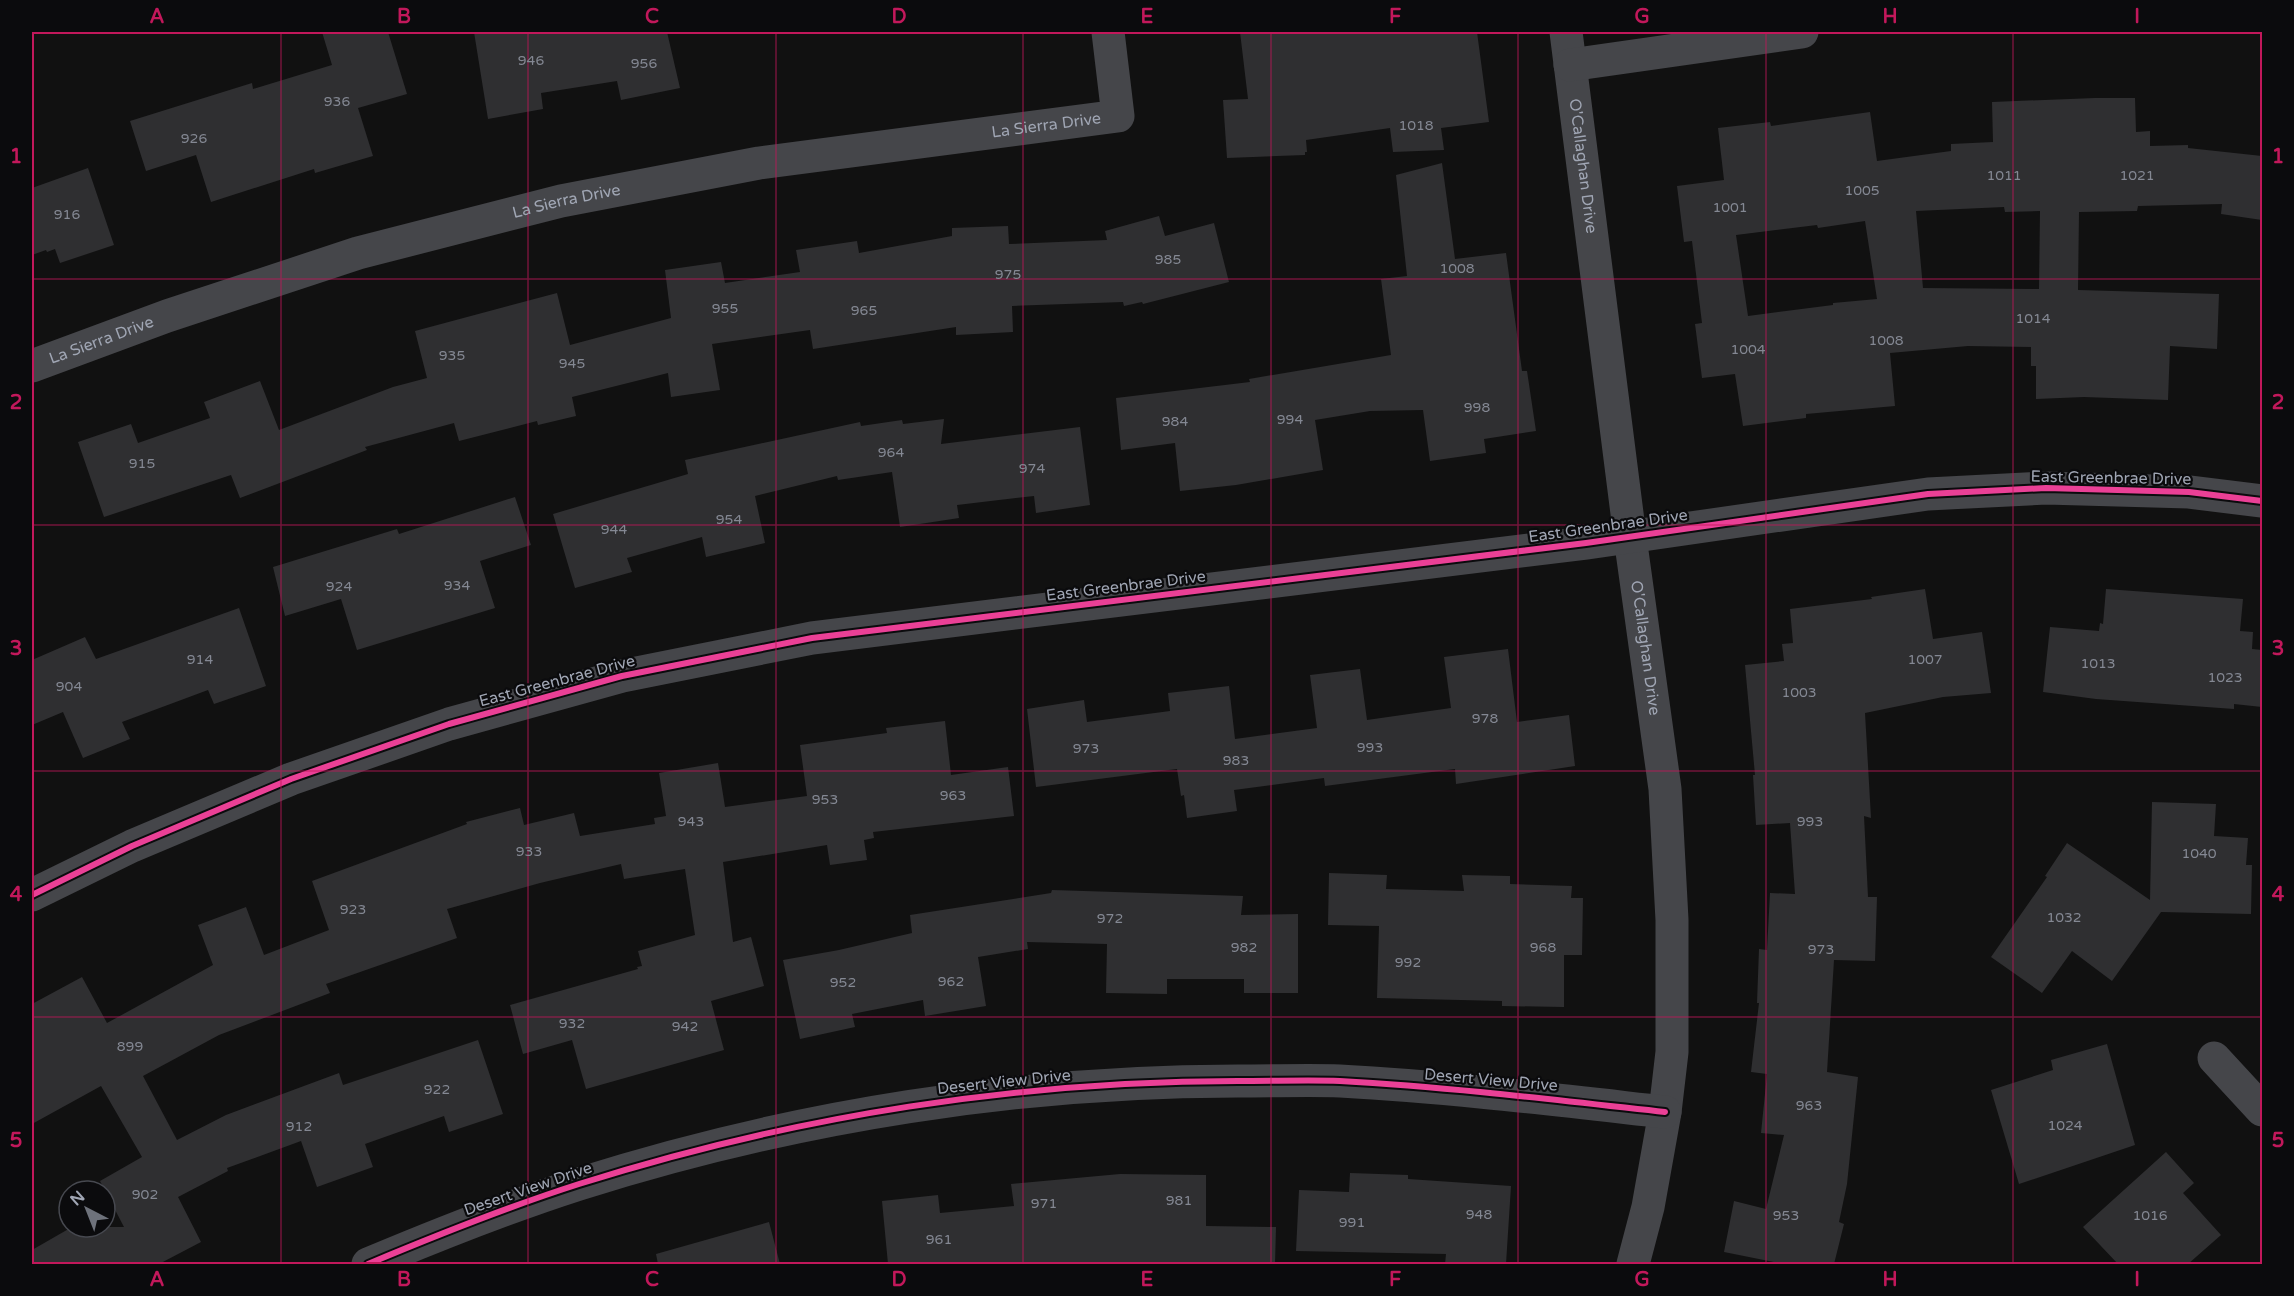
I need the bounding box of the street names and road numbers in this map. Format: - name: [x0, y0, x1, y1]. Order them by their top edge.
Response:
- street label: O'Callaghan Drive: [1565, 97, 1601, 235]
- street label: La Sierra Drive: [990, 108, 1102, 142]
- street label: La Sierra Drive: [510, 180, 622, 223]
- street label: La Sierra Drive: [46, 312, 156, 369]
- street label: East Greenbrae Drive: [2030, 467, 2192, 489]
- street label: East Greenbrae Drive: [1527, 505, 1689, 547]
- street label: East Greenbrae Drive: [1045, 566, 1207, 606]
- street label: O'Callaghan Drive: [1626, 579, 1665, 717]
- street label: East Greenbrae Drive: [477, 651, 637, 711]
- street label: Desert View Drive: [1423, 1064, 1559, 1096]
- street label: Desert View Drive: [936, 1065, 1072, 1099]
- street label: Desert View Drive: [461, 1158, 595, 1220]

